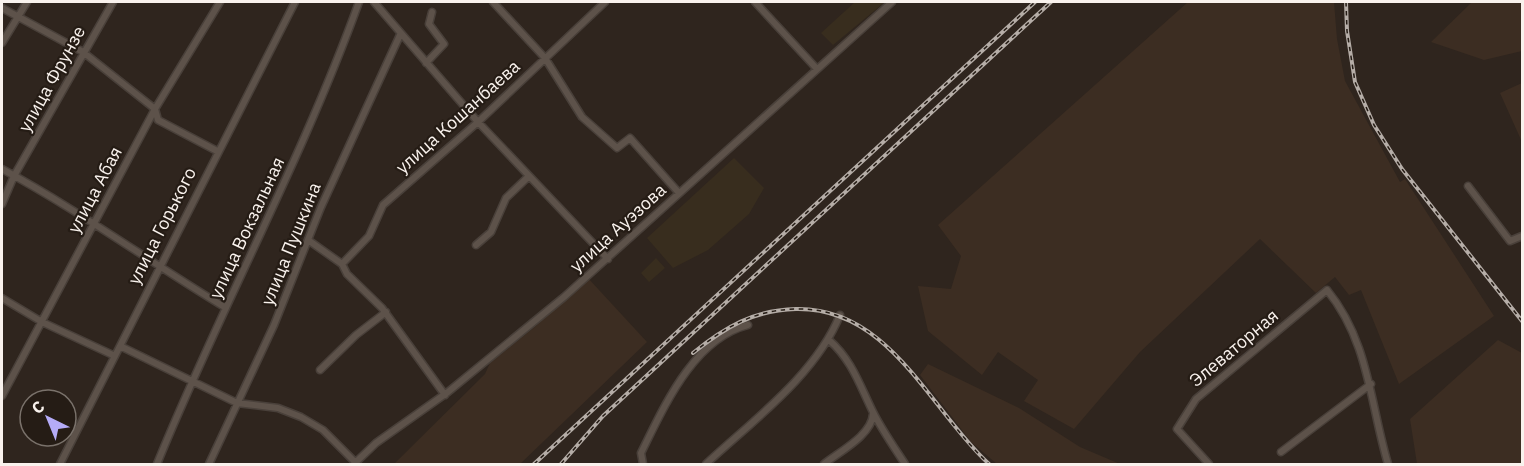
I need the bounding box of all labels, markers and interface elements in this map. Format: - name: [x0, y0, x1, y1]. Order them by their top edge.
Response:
- street label: улица Фрунзе: [13, 21, 90, 136]
- street label: улица Кошанбаева: [391, 54, 525, 179]
- street label: улица Абая: [62, 142, 127, 237]
- street label: улица Вокзальная: [204, 153, 289, 302]
- street label: улица Горького: [122, 163, 201, 288]
- street label: улица Ауэзова: [565, 178, 671, 277]
- street label: улица Пушкина: [255, 179, 326, 309]
- street label: Элеваторная: [1185, 304, 1283, 391]
- north arrow: [18, 388, 78, 448]
- text: С: [27, 396, 48, 418]

